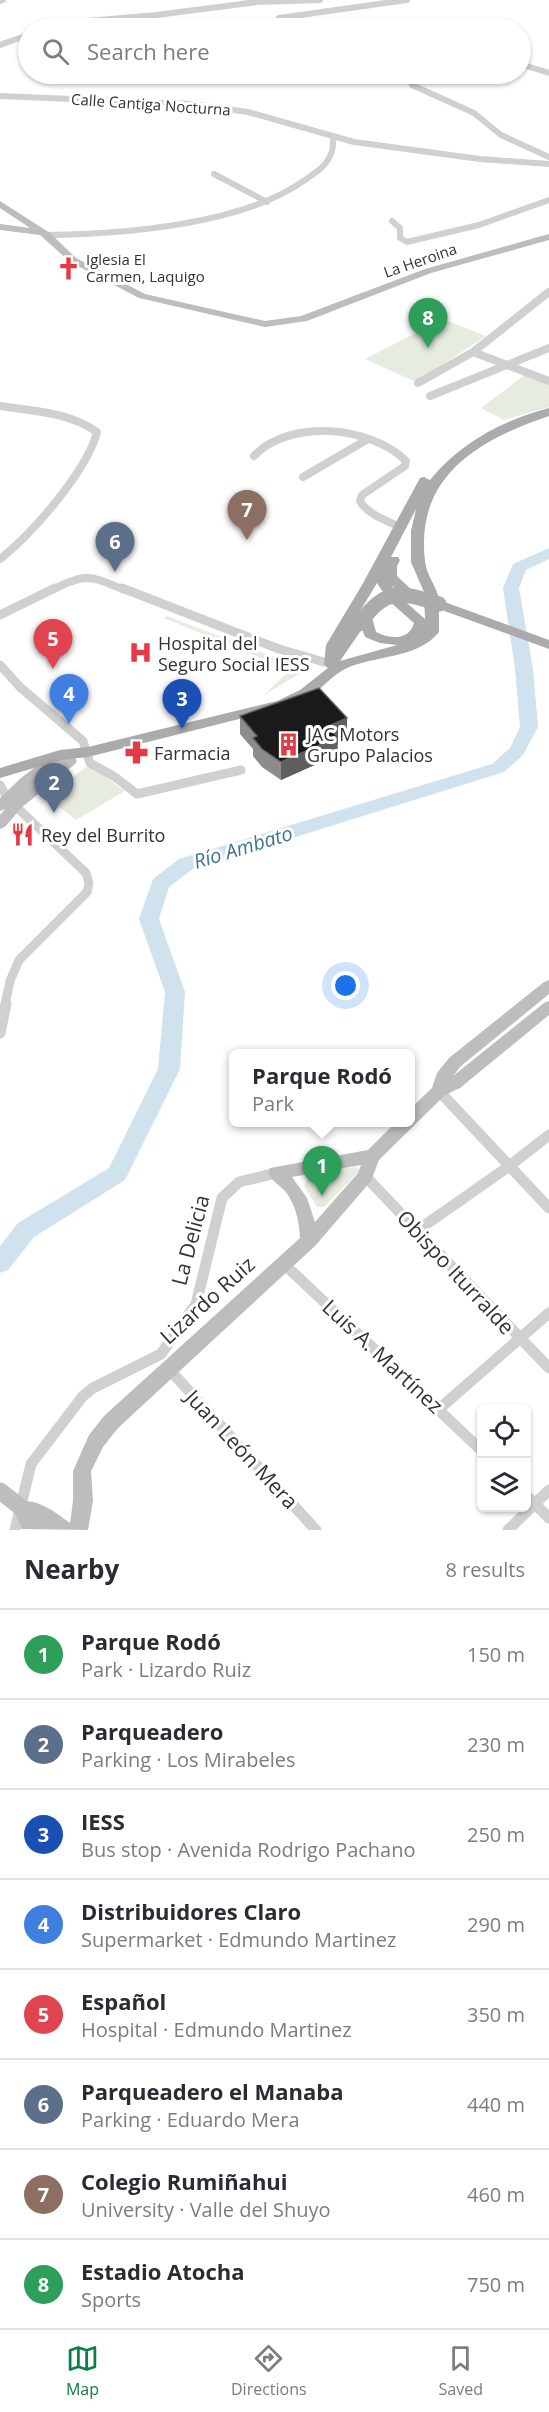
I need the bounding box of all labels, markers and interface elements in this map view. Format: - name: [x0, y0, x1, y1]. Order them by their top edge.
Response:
- search box: [18, 18, 531, 84]
- icon: search: [39, 35, 72, 68]
- text: Search here: [87, 36, 210, 66]
- street label: Calle Cantiga Nocturna: [71, 88, 231, 120]
- street label: La Heroina: [381, 238, 459, 282]
- place label: Iglesia El Carmen, Laquigo: [86, 249, 205, 286]
- church icon: Iglesia El Carmen, Laquigo: [55, 255, 81, 281]
- pin: 8: [408, 298, 448, 348]
- pin: 7: [228, 490, 266, 540]
- pin: 6: [96, 522, 134, 572]
- pin: 5: [34, 620, 72, 669]
- place label: Hospital del Seguro Social IESS: [158, 631, 310, 676]
- hospital icon: Hospital del Seguro Social IESS: [127, 640, 153, 666]
- pin: 4: [50, 674, 88, 724]
- pin: 3: [162, 680, 201, 729]
- place label: JAC Motors Grupo Palacios: [305, 722, 433, 767]
- building icon: JAC Motors Grupo Palacios: [276, 731, 302, 757]
- pharmacy icon: Farmacia: [123, 740, 149, 766]
- place label: Farmacia: [154, 741, 230, 765]
- pin: 2: [34, 764, 74, 813]
- water label: Río Ambato: [190, 819, 296, 875]
- restaurant icon: Rey del Burrito: [10, 822, 36, 848]
- place label: Rey del Burrito: [41, 823, 165, 847]
- your location: [331, 971, 360, 1000]
- popup: [229, 1049, 415, 1127]
- text: Parque Rodó: [252, 1060, 392, 1090]
- text: Park: [252, 1090, 294, 1117]
- pin: 1: [302, 1146, 342, 1196]
- street label: La Delicia: [164, 1192, 216, 1288]
- street label: Obispo Iturralde: [391, 1204, 521, 1340]
- street label: Lizardo Ruiz: [154, 1250, 260, 1350]
- street label: Luis A. Martínez: [317, 1293, 449, 1419]
- street label: Juan León Mera: [178, 1382, 304, 1515]
- map controls: [477, 1404, 531, 1512]
- button: locate: [477, 1404, 531, 1458]
- button: layers: [477, 1458, 531, 1512]
- text: Nearby: [24, 1551, 119, 1587]
- text: 8 results: [445, 1556, 525, 1583]
- text: Parque Rodó: [81, 1626, 221, 1656]
- text: 1: [38, 1641, 49, 1668]
- text: 150 m: [467, 1641, 525, 1668]
- text: Park · Lizardo Ruiz: [81, 1656, 251, 1683]
- text: Parqueadero: [81, 1716, 223, 1746]
- text: 2: [38, 1731, 49, 1758]
- text: 230 m: [467, 1731, 525, 1758]
- text: Parking · Los Mirabeles: [81, 1746, 295, 1773]
- text: IESS: [81, 1806, 125, 1836]
- text: 3: [38, 1821, 49, 1848]
- text: 250 m: [467, 1821, 525, 1848]
- text: Bus stop · Avenida Rodrigo Pachano: [81, 1836, 416, 1863]
- text: Distribuidores Claro: [81, 1896, 301, 1926]
- text: 4: [38, 1911, 49, 1938]
- text: 290 m: [467, 1911, 525, 1938]
- text: Supermarket · Edmundo Martinez: [81, 1926, 396, 1953]
- text: Español: [81, 1986, 166, 2016]
- text: 5: [38, 2001, 49, 2028]
- text: 350 m: [467, 2001, 525, 2028]
- text: Hospital · Edmundo Martinez: [81, 2016, 352, 2043]
- text: Parqueadero el Manaba: [81, 2076, 343, 2106]
- text: 6: [38, 2091, 49, 2118]
- text: 440 m: [467, 2091, 525, 2118]
- text: Parking · Eduardo Mera: [81, 2106, 300, 2133]
- text: Colegio Rumiñahui: [81, 2166, 288, 2196]
- text: 7: [38, 2181, 49, 2208]
- text: 460 m: [467, 2181, 525, 2208]
- text: University · Valle del Shuyo: [81, 2196, 330, 2223]
- text: Estadio Atocha: [81, 2256, 244, 2286]
- text: 8: [38, 2271, 49, 2298]
- text: 750 m: [467, 2271, 525, 2298]
- text: Sports: [81, 2286, 141, 2313]
- tab: Map: [66, 2342, 99, 2400]
- tab: Directions: [231, 2342, 307, 2400]
- tab: Saved: [439, 2342, 483, 2400]

